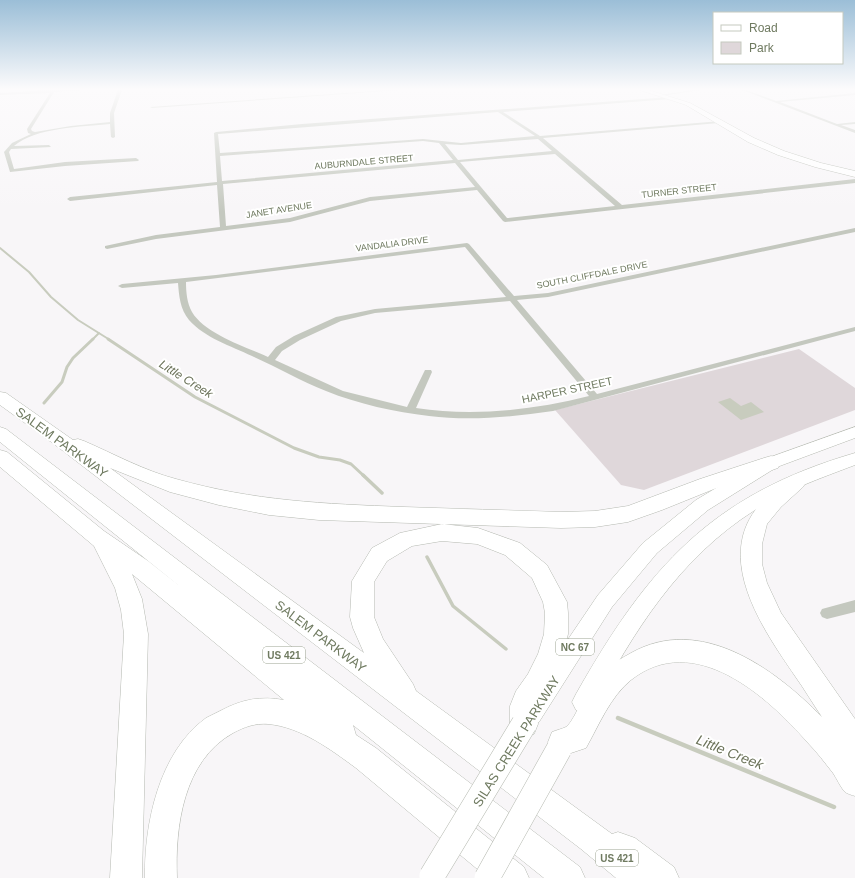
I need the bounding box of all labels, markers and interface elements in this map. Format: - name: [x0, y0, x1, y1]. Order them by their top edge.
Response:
- legend: [713, 12, 843, 64]
- text: Road: [749, 21, 778, 35]
- text: Park: [749, 41, 775, 55]
- street label: AUBURNDALE STREET: [314, 153, 414, 171]
- street label: TURNER STREET: [641, 182, 718, 200]
- street label: JANET AVENUE: [245, 200, 313, 220]
- street label: VANDALIA DRIVE: [355, 235, 429, 253]
- street label: SOUTH CLIFFDALE DRIVE: [536, 259, 648, 291]
- water label: Little Creek: [157, 357, 216, 402]
- street label: HARPER STREET: [521, 374, 614, 405]
- street label: SALEM PARKWAY: [13, 404, 111, 481]
- street label: SALEM PARKWAY: [272, 597, 370, 676]
- road number: NC 67: [556, 639, 594, 655]
- road number: US 421: [263, 647, 305, 663]
- street label: SILAS CREEK PARKWAY: [470, 673, 563, 809]
- water label: Little Creek: [694, 731, 767, 773]
- road number: US 421: [596, 850, 638, 866]

